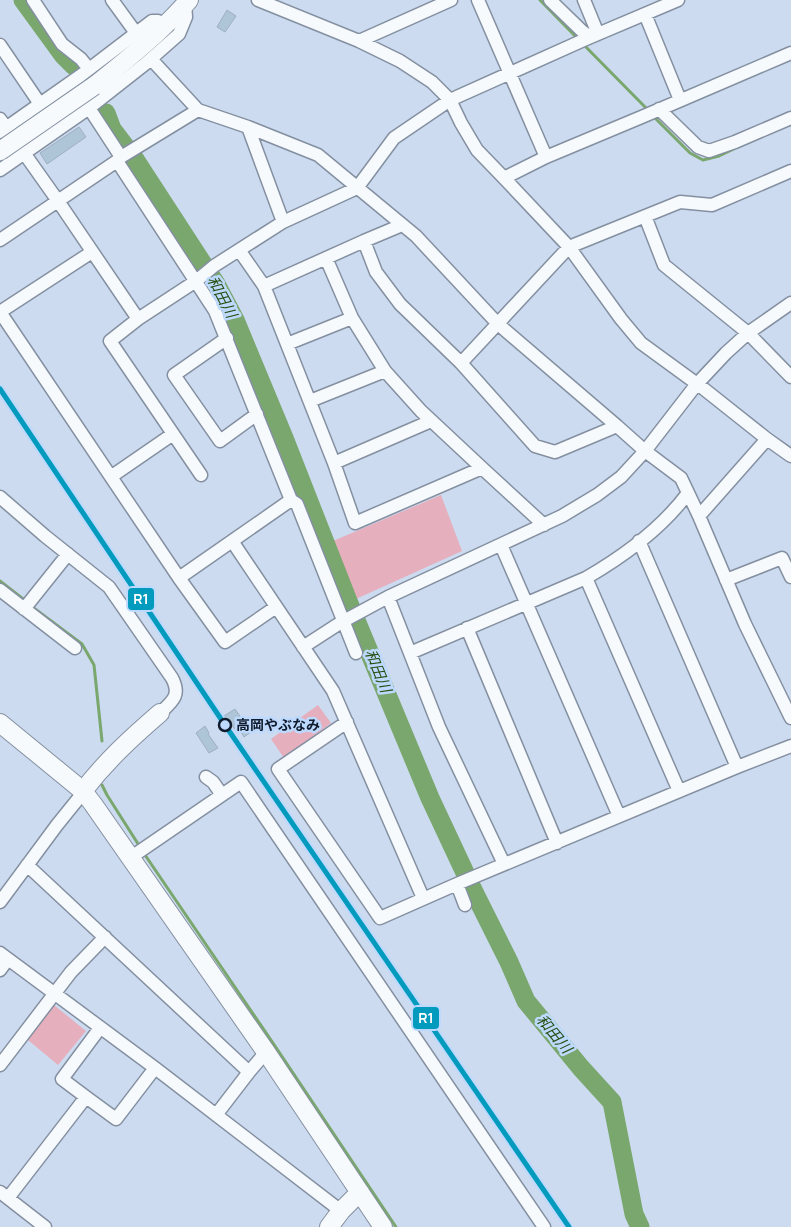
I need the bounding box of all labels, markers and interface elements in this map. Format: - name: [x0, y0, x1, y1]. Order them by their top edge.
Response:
- water label: 和田川: [203, 272, 243, 323]
- line badge: R1: [127, 587, 155, 611]
- text: R1: [133, 589, 149, 608]
- water label: 和田川: [360, 646, 397, 697]
- place label: 高岡やぶなみ: [236, 715, 320, 734]
- marker: 高岡やぶなみ: [218, 718, 232, 732]
- line badge: R1: [412, 1006, 440, 1030]
- text: R1: [418, 1008, 434, 1027]
- water label: 和田川: [532, 1010, 578, 1059]

